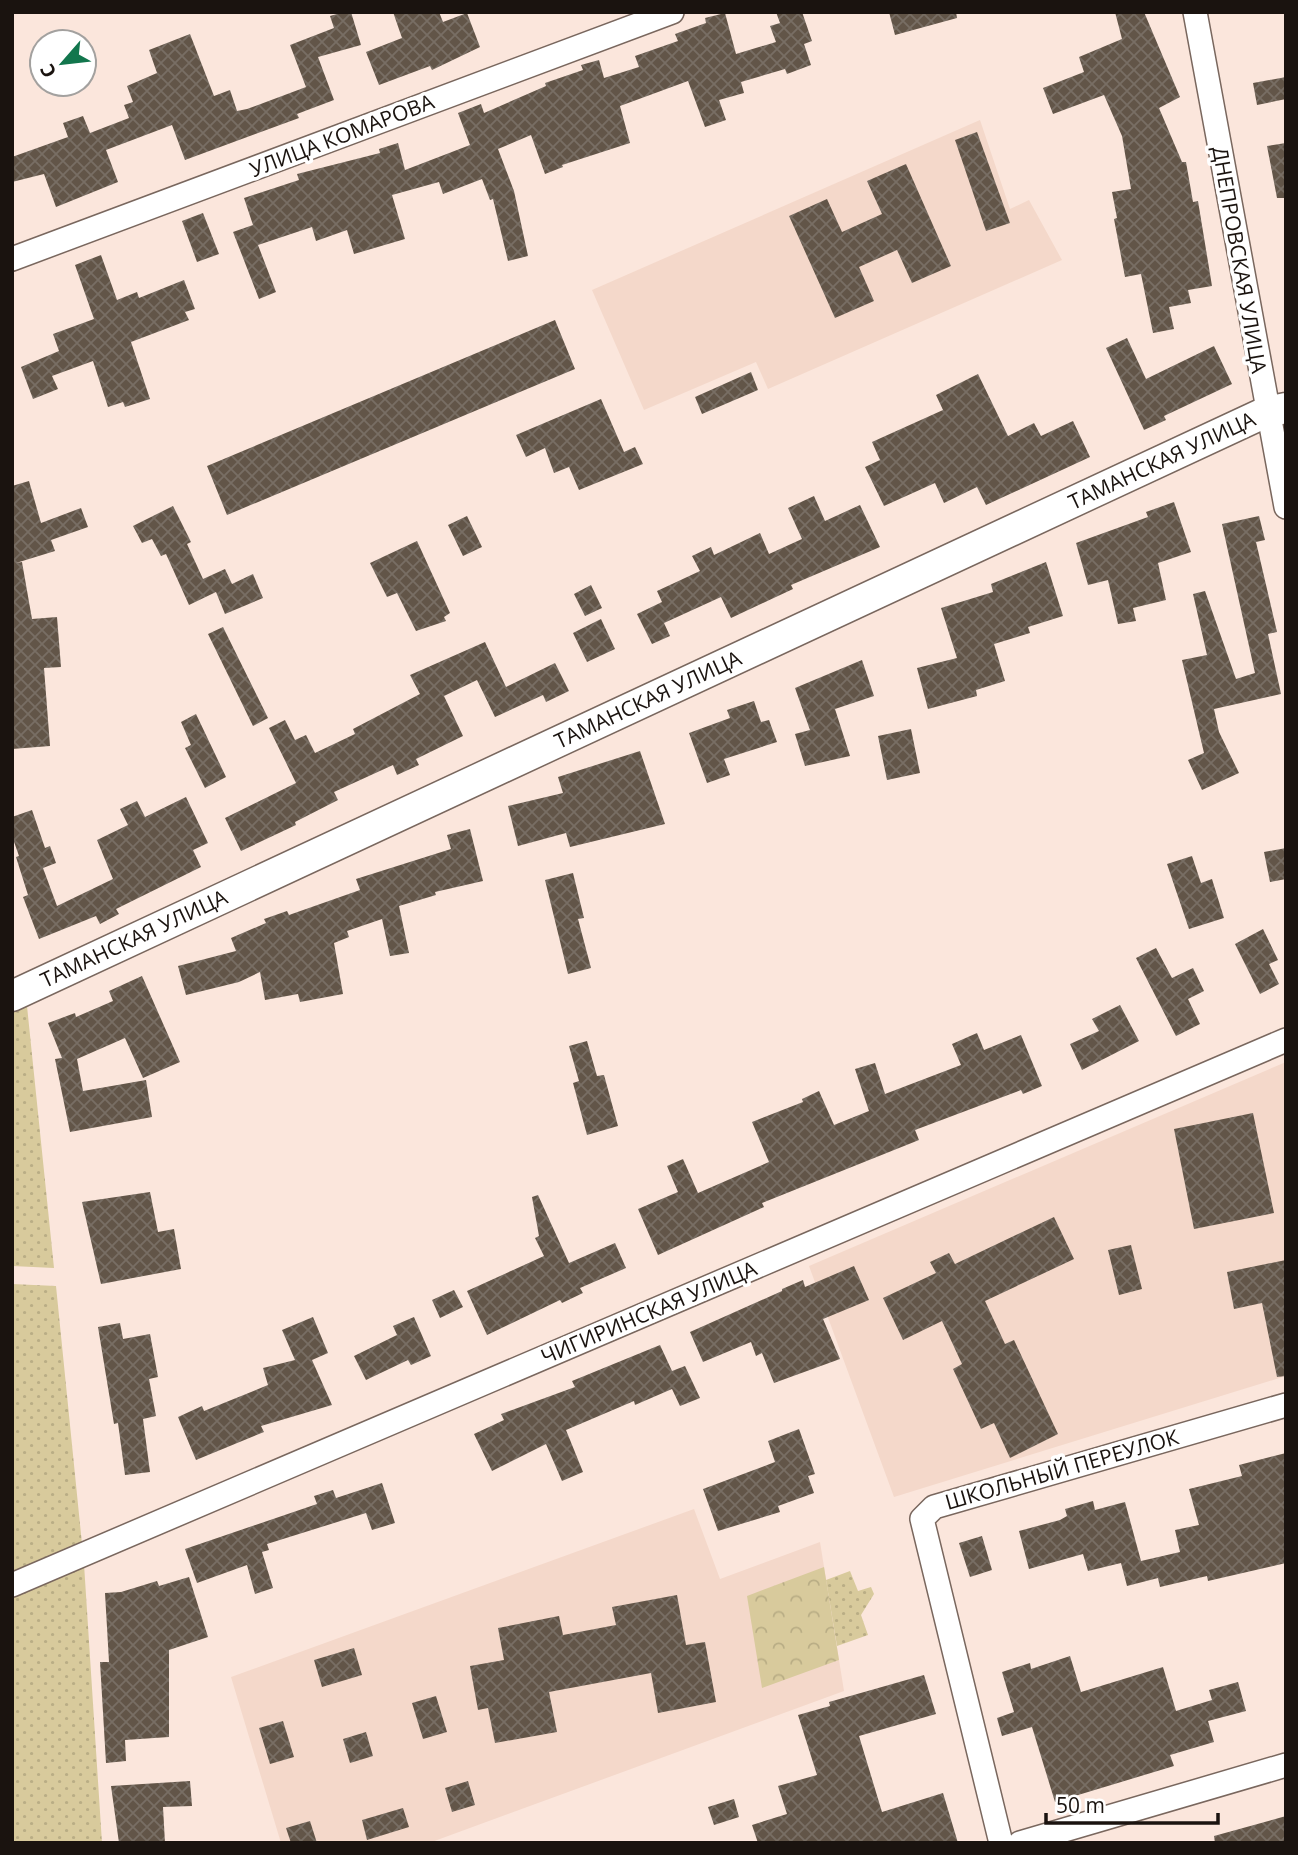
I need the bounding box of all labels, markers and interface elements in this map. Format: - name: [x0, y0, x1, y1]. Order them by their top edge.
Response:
- north arrow: [28, 28, 98, 98]
- text: С: [34, 60, 62, 82]
- street label: УЛИЦА КОМАРОВА: [246, 87, 438, 183]
- street label: ДНЕПРОВСКАЯ УЛИЦА: [1206, 144, 1274, 376]
- street label: ТАМАНСКАЯ УЛИЦА: [1064, 404, 1260, 516]
- street label: ТАМАНСКАЯ УЛИЦА: [550, 643, 746, 755]
- street label: ТАМАНСКАЯ УЛИЦА: [36, 882, 232, 994]
- street label: ЧИГИРИНСКАЯ УЛИЦА: [536, 1254, 762, 1370]
- street label: ШКОЛЬНЫЙ ПЕРЕУЛОК: [942, 1422, 1182, 1516]
- scale bar: [1046, 1782, 1218, 1826]
- text: 50 m: [1056, 1791, 1105, 1819]

